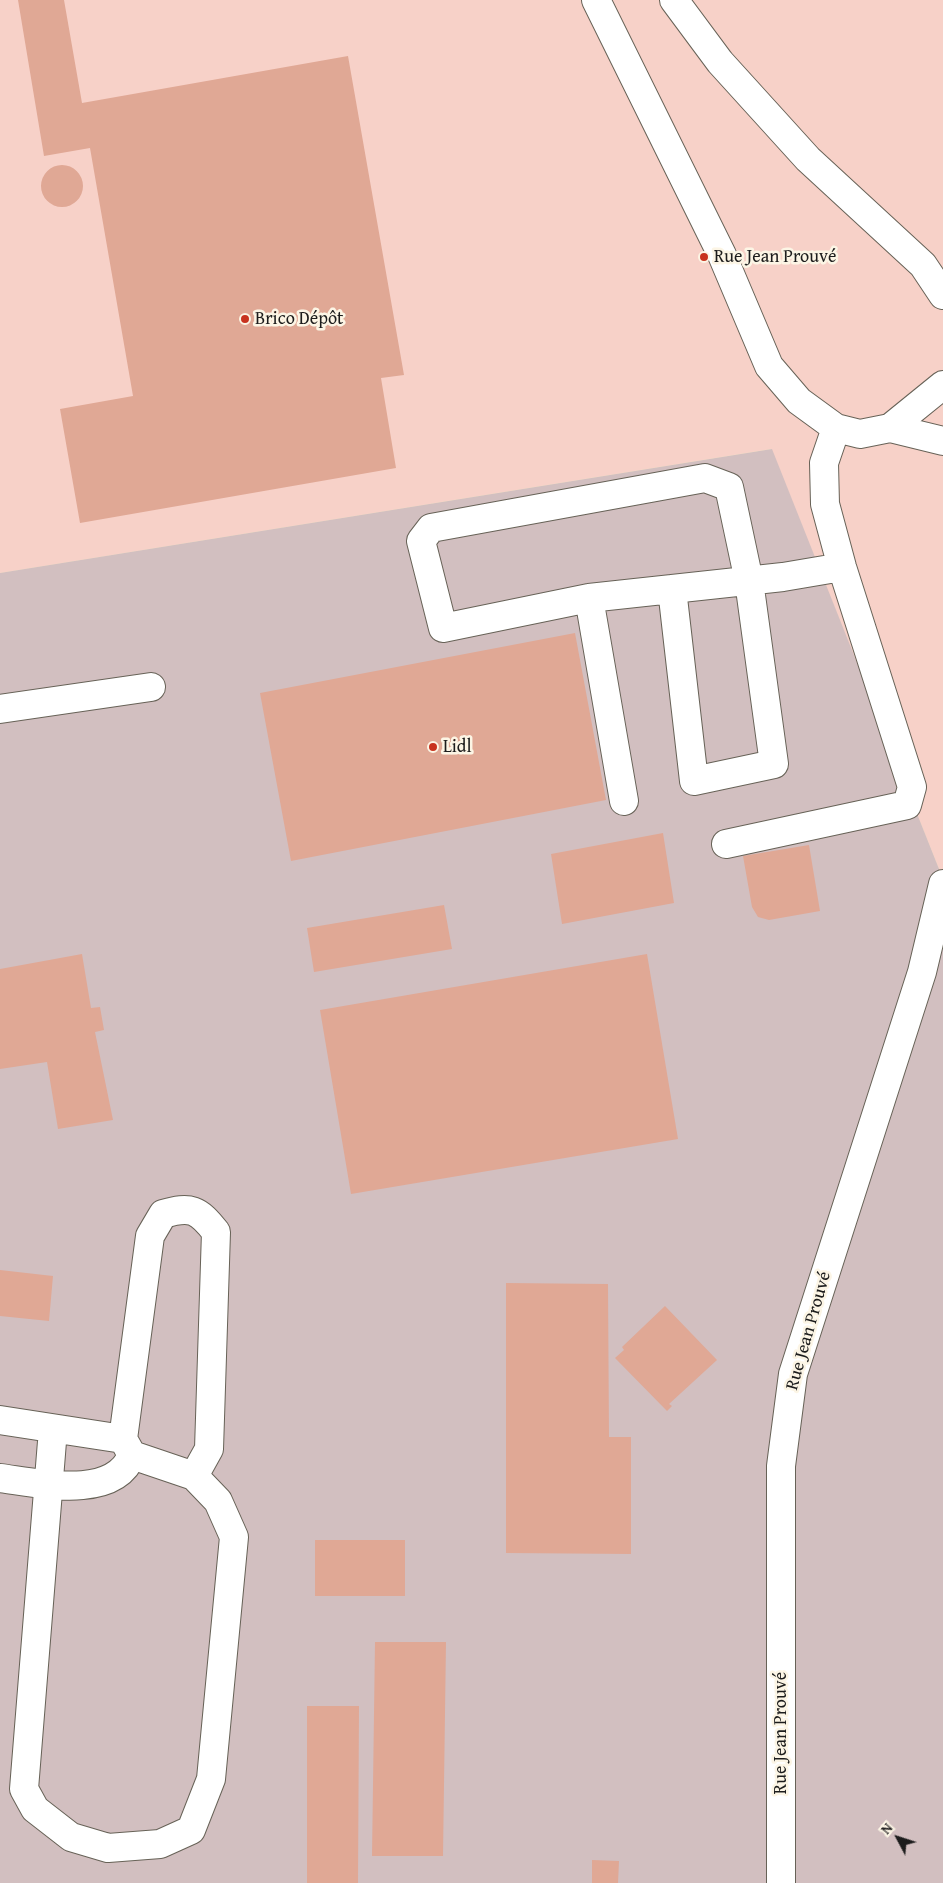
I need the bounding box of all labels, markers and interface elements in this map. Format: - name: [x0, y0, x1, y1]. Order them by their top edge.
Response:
- place label: Rue Jean Prouvé: [714, 246, 836, 268]
- marker: Rue Jean Prouvé: [698, 251, 710, 263]
- place label: Brico Dépôt: [255, 308, 343, 330]
- marker: Brico Dépôt: [239, 313, 251, 325]
- place label: Lidl: [443, 736, 471, 758]
- marker: Lidl: [427, 741, 439, 753]
- street label: Rue Jean Prouvé: [782, 1269, 836, 1393]
- street label: Rue Jean Prouvé: [770, 1672, 792, 1794]
- north arrow: [873, 1813, 923, 1863]
- text: N: [876, 1818, 897, 1838]

